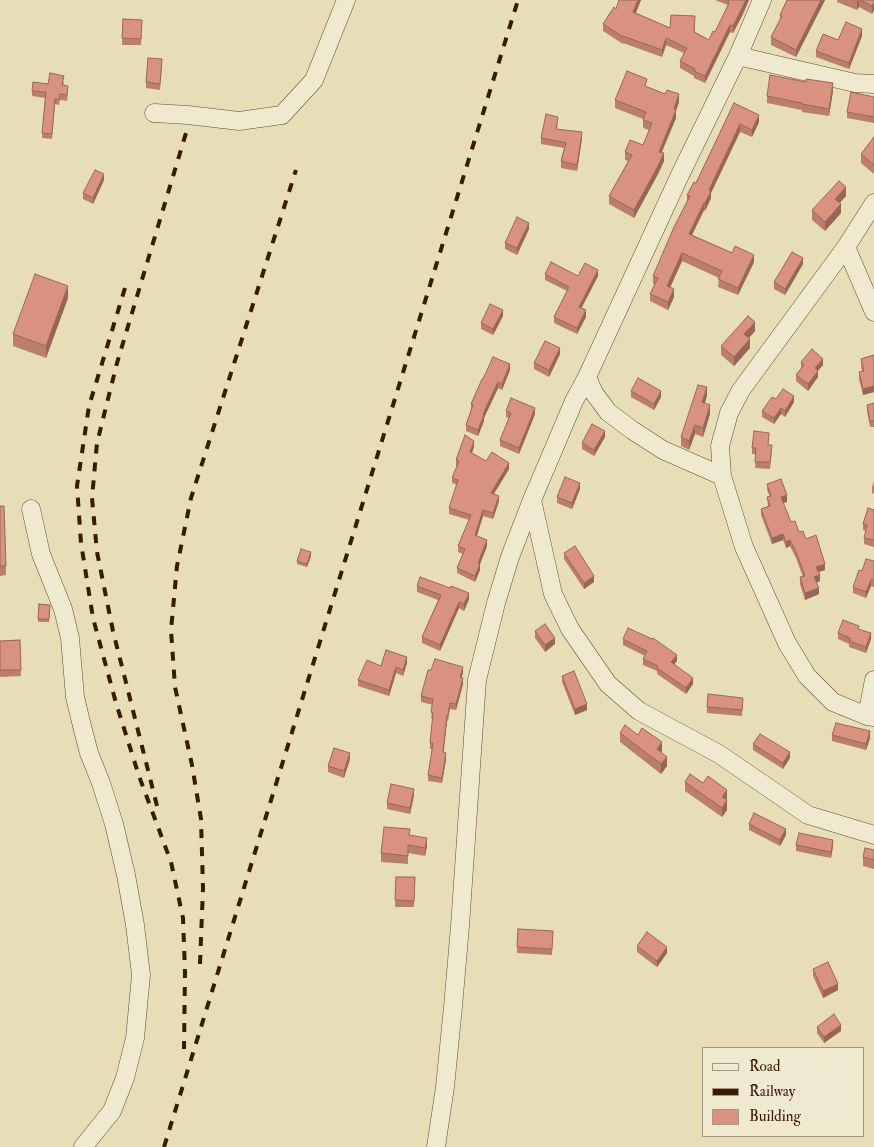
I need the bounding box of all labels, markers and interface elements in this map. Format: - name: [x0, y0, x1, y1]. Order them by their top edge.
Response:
- legend: [702, 1047, 864, 1137]
- text: Road: [749, 1057, 780, 1076]
- text: Railway: [749, 1082, 795, 1101]
- text: Building: [749, 1107, 801, 1126]

